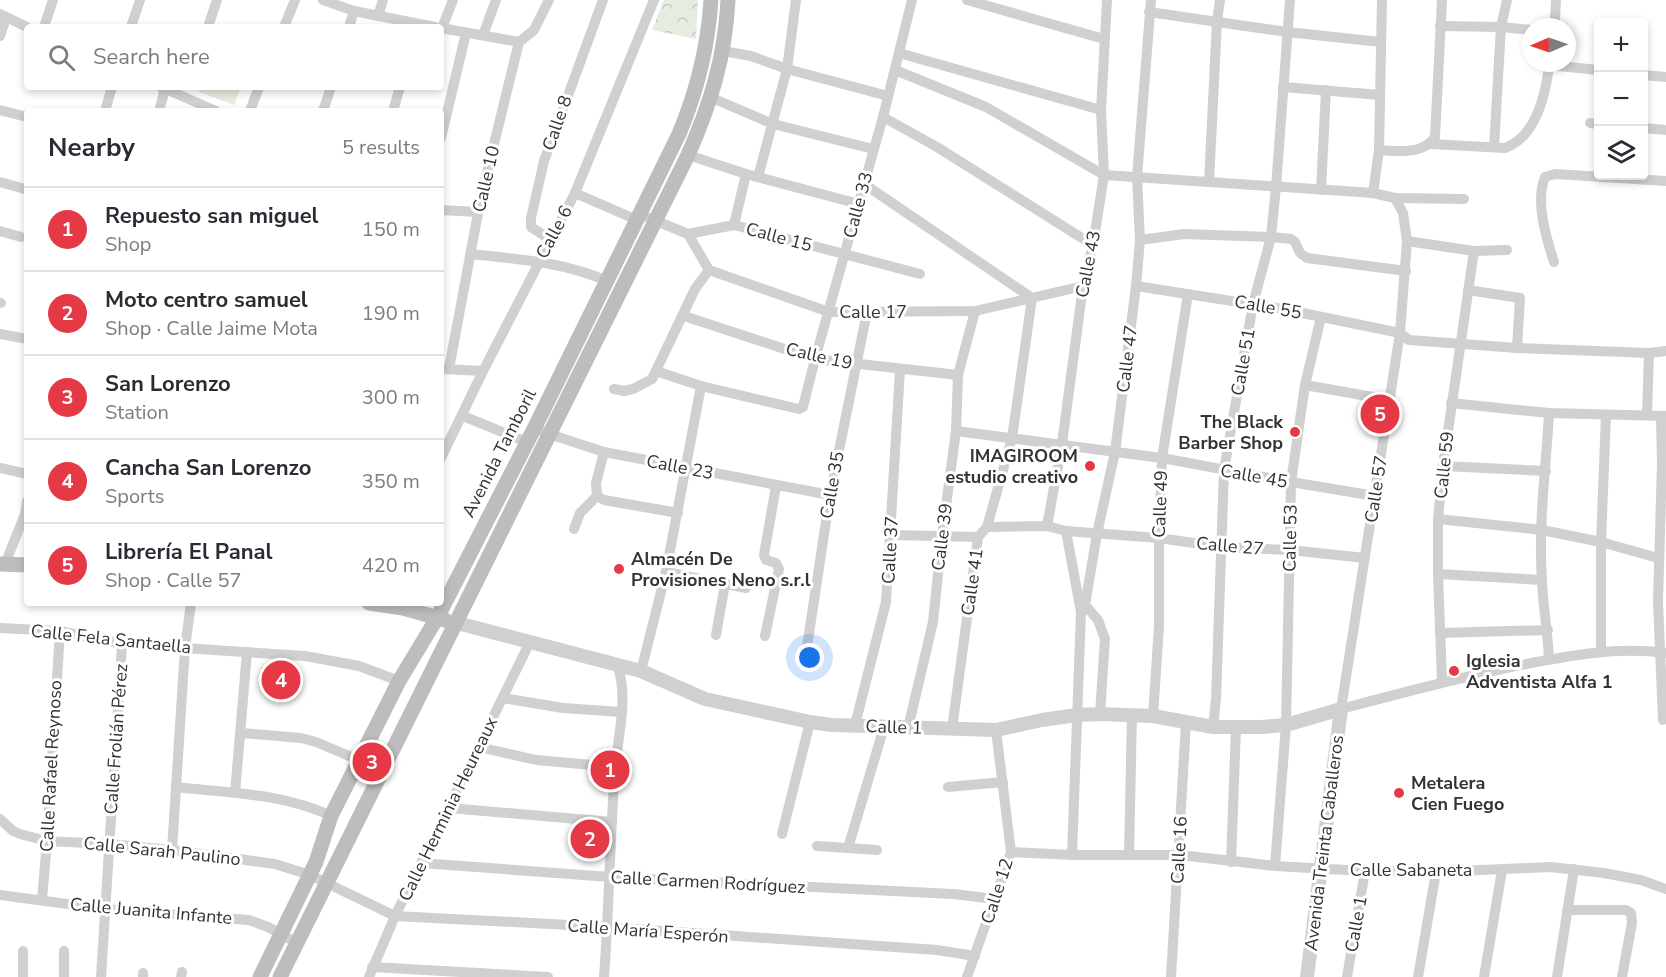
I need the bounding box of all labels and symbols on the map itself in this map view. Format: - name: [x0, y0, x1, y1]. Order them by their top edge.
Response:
- north arrow: [1522, 18, 1576, 72]
- street label: Calle 8: [536, 92, 578, 154]
- street label: Calle 10: [467, 143, 505, 215]
- street label: Calle 33: [838, 169, 878, 241]
- street label: Calle 6: [530, 201, 578, 263]
- street label: Calle 15: [743, 217, 815, 257]
- street label: Calle 43: [1070, 228, 1106, 300]
- street label: Calle 55: [1233, 289, 1303, 325]
- street label: Calle 17: [839, 300, 907, 324]
- street label: Calle 47: [1111, 324, 1143, 394]
- street label: Calle 51: [1225, 327, 1261, 397]
- street label: Calle 19: [783, 337, 855, 375]
- street label: Avenida Tamboril: [456, 384, 542, 521]
- pin: 5: [1360, 392, 1400, 436]
- place label: The Black Barber Shop: [1178, 410, 1283, 455]
- marker: The Black Barber Shop: [1288, 425, 1302, 439]
- street label: Calle 59: [1429, 430, 1459, 500]
- place label: IMAGIROOM estudio creativo: [945, 444, 1078, 489]
- street label: Calle 23: [644, 449, 716, 485]
- street label: Calle 35: [814, 450, 850, 520]
- street label: Calle 57: [1359, 454, 1393, 524]
- street label: Calle 45: [1219, 458, 1289, 494]
- marker: IMAGIROOM estudio creativo: [1083, 459, 1097, 473]
- street label: Calle 49: [1147, 470, 1173, 538]
- street label: Calle 39: [926, 502, 958, 572]
- street label: Calle 53: [1277, 504, 1303, 572]
- street label: Calle 37: [876, 516, 904, 584]
- street label: Calle 27: [1195, 531, 1265, 561]
- place label: Almacén De Provisiones Neno s.r.l: [631, 547, 811, 592]
- street label: Calle 41: [955, 547, 989, 617]
- marker: Almacén De Provisiones Neno s.r.l: [612, 562, 626, 576]
- street label: Calle Fela Santaella: [30, 619, 192, 659]
- your location: [795, 643, 824, 672]
- place label: Iglesia Adventista Alfa 1: [1466, 649, 1612, 694]
- pin: 4: [262, 658, 300, 702]
- street label: Calle Frolián Pérez: [99, 663, 133, 815]
- marker: Iglesia Adventista Alfa 1: [1447, 664, 1461, 678]
- street label: Calle Rafael Reynoso: [35, 679, 67, 853]
- street label: Calle Herminia Heureaux: [393, 712, 503, 905]
- street label: Calle 1: [865, 714, 923, 740]
- street label: Avenida Treinta Caballeros: [1299, 734, 1349, 952]
- pin: 3: [352, 740, 392, 784]
- pin: 1: [590, 748, 630, 792]
- place label: Metalera Cien Fuego: [1411, 771, 1504, 816]
- marker: Metalera Cien Fuego: [1392, 786, 1406, 800]
- pin: 2: [570, 816, 610, 862]
- street label: Calle 16: [1165, 816, 1193, 884]
- street label: Calle Sarah Paulino: [82, 831, 242, 871]
- street label: Calle 12: [975, 855, 1019, 927]
- street label: Calle Sabaneta: [1350, 858, 1472, 882]
- street label: Calle Carmen Rodríguez: [610, 865, 806, 899]
- street label: Calle Juanita Infante: [69, 892, 233, 930]
- street label: Calle 1: [1339, 894, 1373, 954]
- street label: Calle María Esperón: [567, 913, 729, 949]

